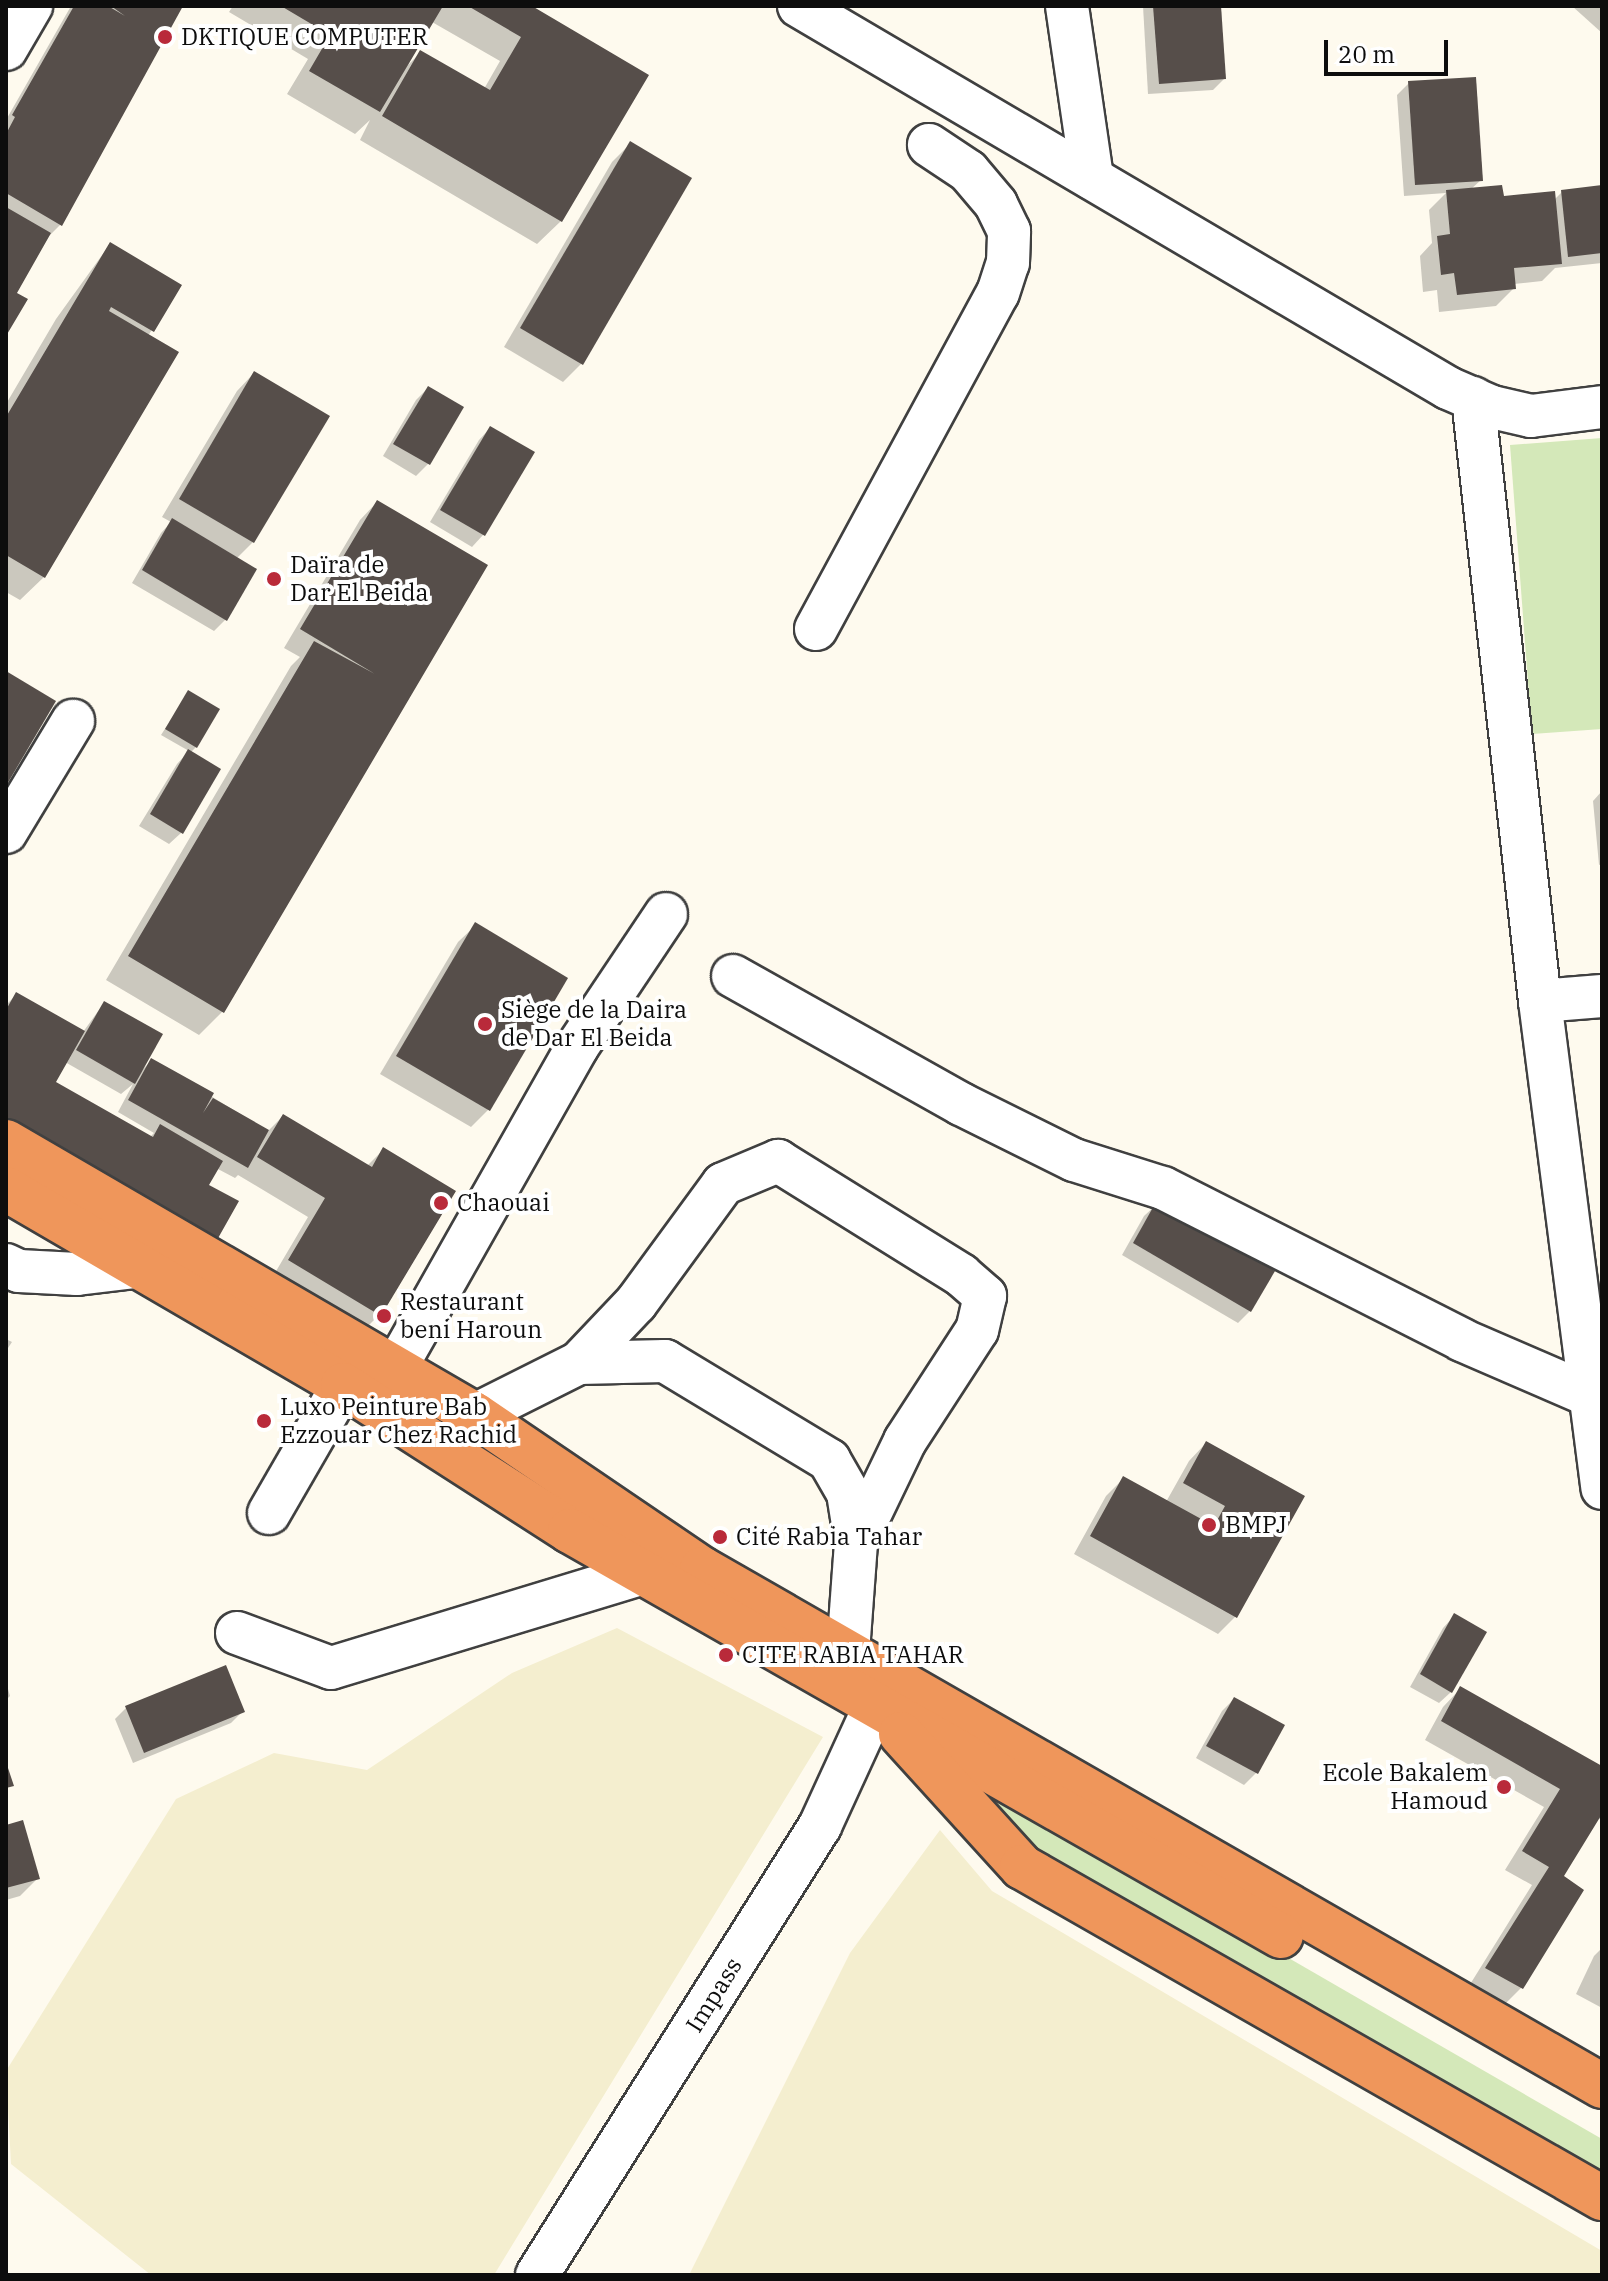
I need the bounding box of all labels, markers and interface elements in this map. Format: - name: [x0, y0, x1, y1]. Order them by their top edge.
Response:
- place label: DKTIQUE COMPUTER: [181, 23, 428, 51]
- scale bar: [1328, 24, 1452, 74]
- marker: DKTIQUE COMPUTER: [156, 28, 174, 46]
- text: 20 m: [1338, 38, 1395, 70]
- place label: Daïra de Dar El Beida: [290, 551, 429, 607]
- marker: Daïra de Dar El Beida: [265, 570, 283, 588]
- place label: Siège de la Daira de Dar El Beida: [501, 996, 687, 1052]
- marker: Siège de la Daira de Dar El Beida: [476, 1015, 494, 1033]
- place label: Chaouai: [457, 1189, 550, 1217]
- marker: Chaouai: [432, 1194, 450, 1212]
- place label: Restaurant beni Haroun: [400, 1288, 542, 1344]
- marker: Restaurant beni Haroun: [375, 1307, 393, 1325]
- place label: Luxo Peinture Bab Ezzouar Chez Rachid: [280, 1393, 517, 1449]
- marker: Luxo Peinture Bab Ezzouar Chez Rachid: [255, 1412, 273, 1430]
- place label: BMPJ: [1225, 1511, 1287, 1539]
- marker: BMPJ: [1200, 1516, 1218, 1534]
- place label: Cité Rabia Tahar: [736, 1523, 922, 1551]
- marker: Cité Rabia Tahar: [711, 1528, 729, 1546]
- place label: CITE RABIA TAHAR: [742, 1641, 964, 1669]
- marker: CITE RABIA TAHAR: [717, 1646, 735, 1664]
- place label: Ecole Bakalem Hamoud: [1322, 1759, 1488, 1815]
- marker: Ecole Bakalem Hamoud: [1495, 1778, 1513, 1796]
- street label: Impass: [680, 1952, 748, 2038]

